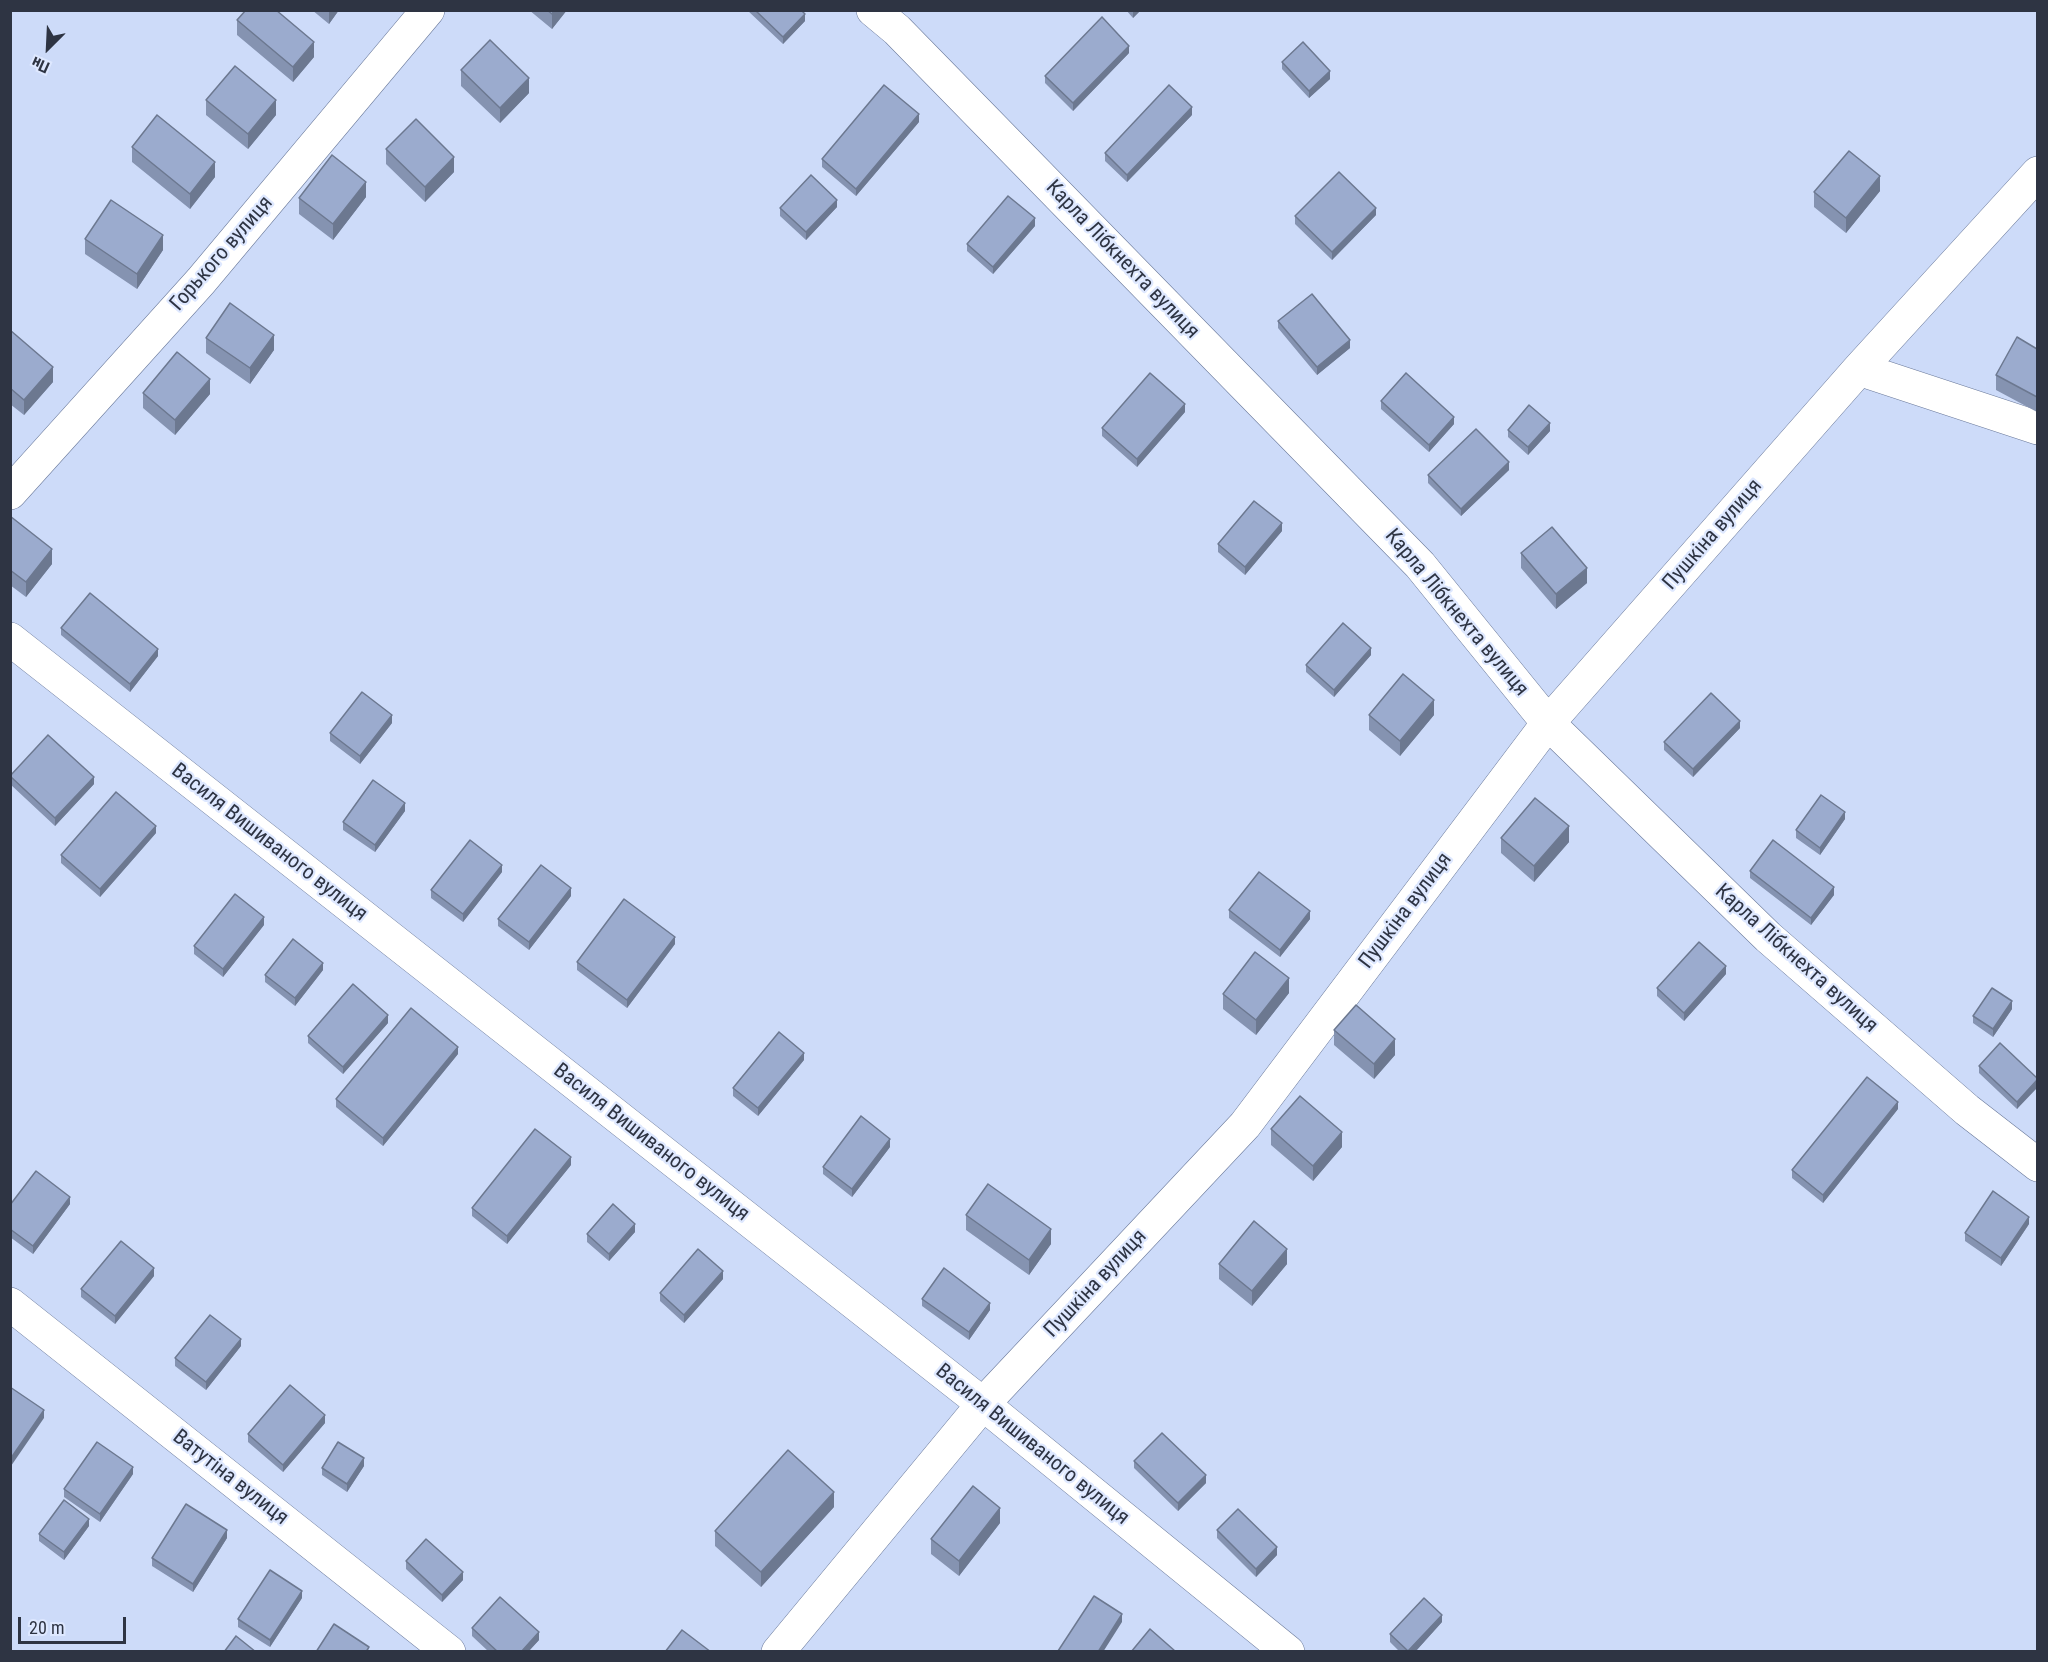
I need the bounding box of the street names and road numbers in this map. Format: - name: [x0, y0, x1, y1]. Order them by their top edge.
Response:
- street label: Карла Лібкнехта вулиця: [1040, 176, 1204, 344]
- street label: Горького вулиця: [165, 191, 279, 317]
- street label: Пушкіна вулиця: [1658, 474, 1768, 596]
- street label: Карла Лібкнехта вулиця: [1379, 524, 1533, 702]
- street label: Василя Вишиваного вулиця: [166, 759, 372, 927]
- street label: Пушкіна вулиця: [1354, 848, 1458, 974]
- street label: Карла Лібкнехта вулиця: [1709, 879, 1883, 1039]
- street label: Василя Вишиваного вулиця: [548, 1059, 754, 1227]
- street label: Пушкіна вулиця: [1040, 1225, 1152, 1343]
- street label: Василя Вишиваного вулиця: [930, 1359, 1134, 1531]
- street label: Ватутіна вулиця: [167, 1425, 293, 1531]

